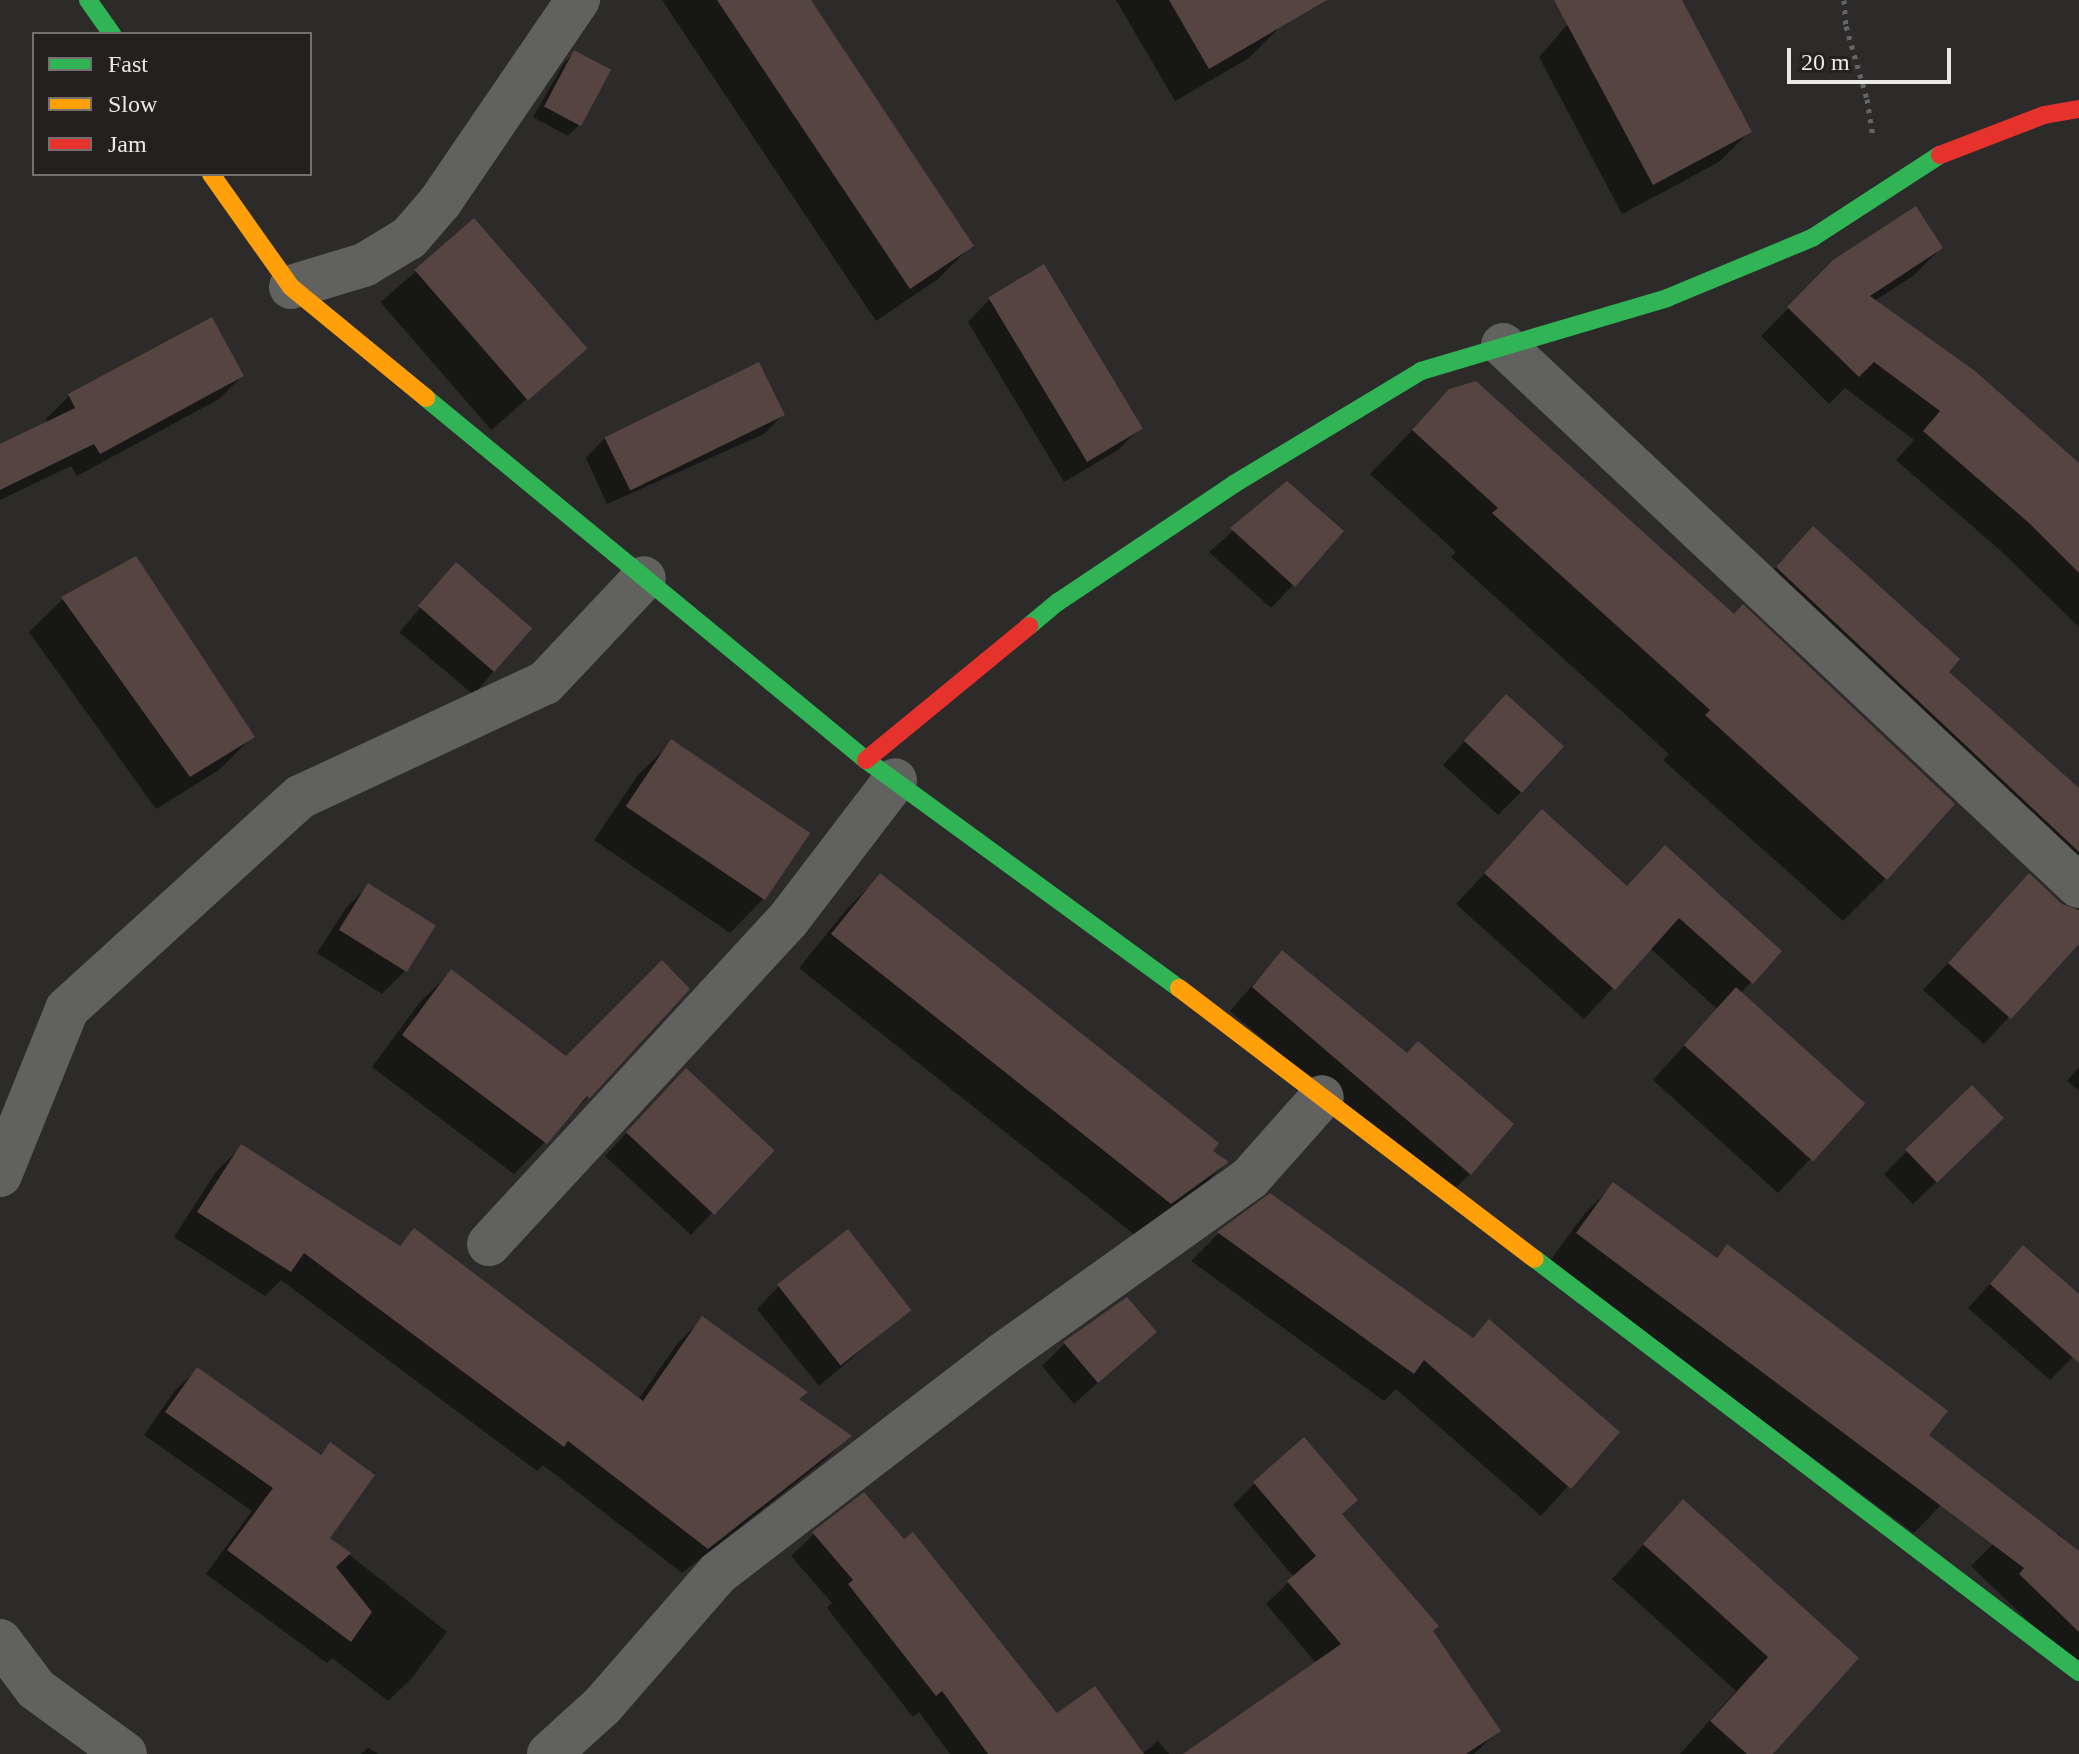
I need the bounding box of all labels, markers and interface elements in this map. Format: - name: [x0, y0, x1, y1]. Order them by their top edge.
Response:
- legend: [32, 32, 312, 176]
- scale bar: [1791, 32, 1955, 82]
- text: 20 m: [1801, 49, 1850, 75]
- text: Fast: [108, 51, 148, 77]
- text: Slow: [108, 91, 157, 117]
- text: Jam: [108, 131, 147, 157]

